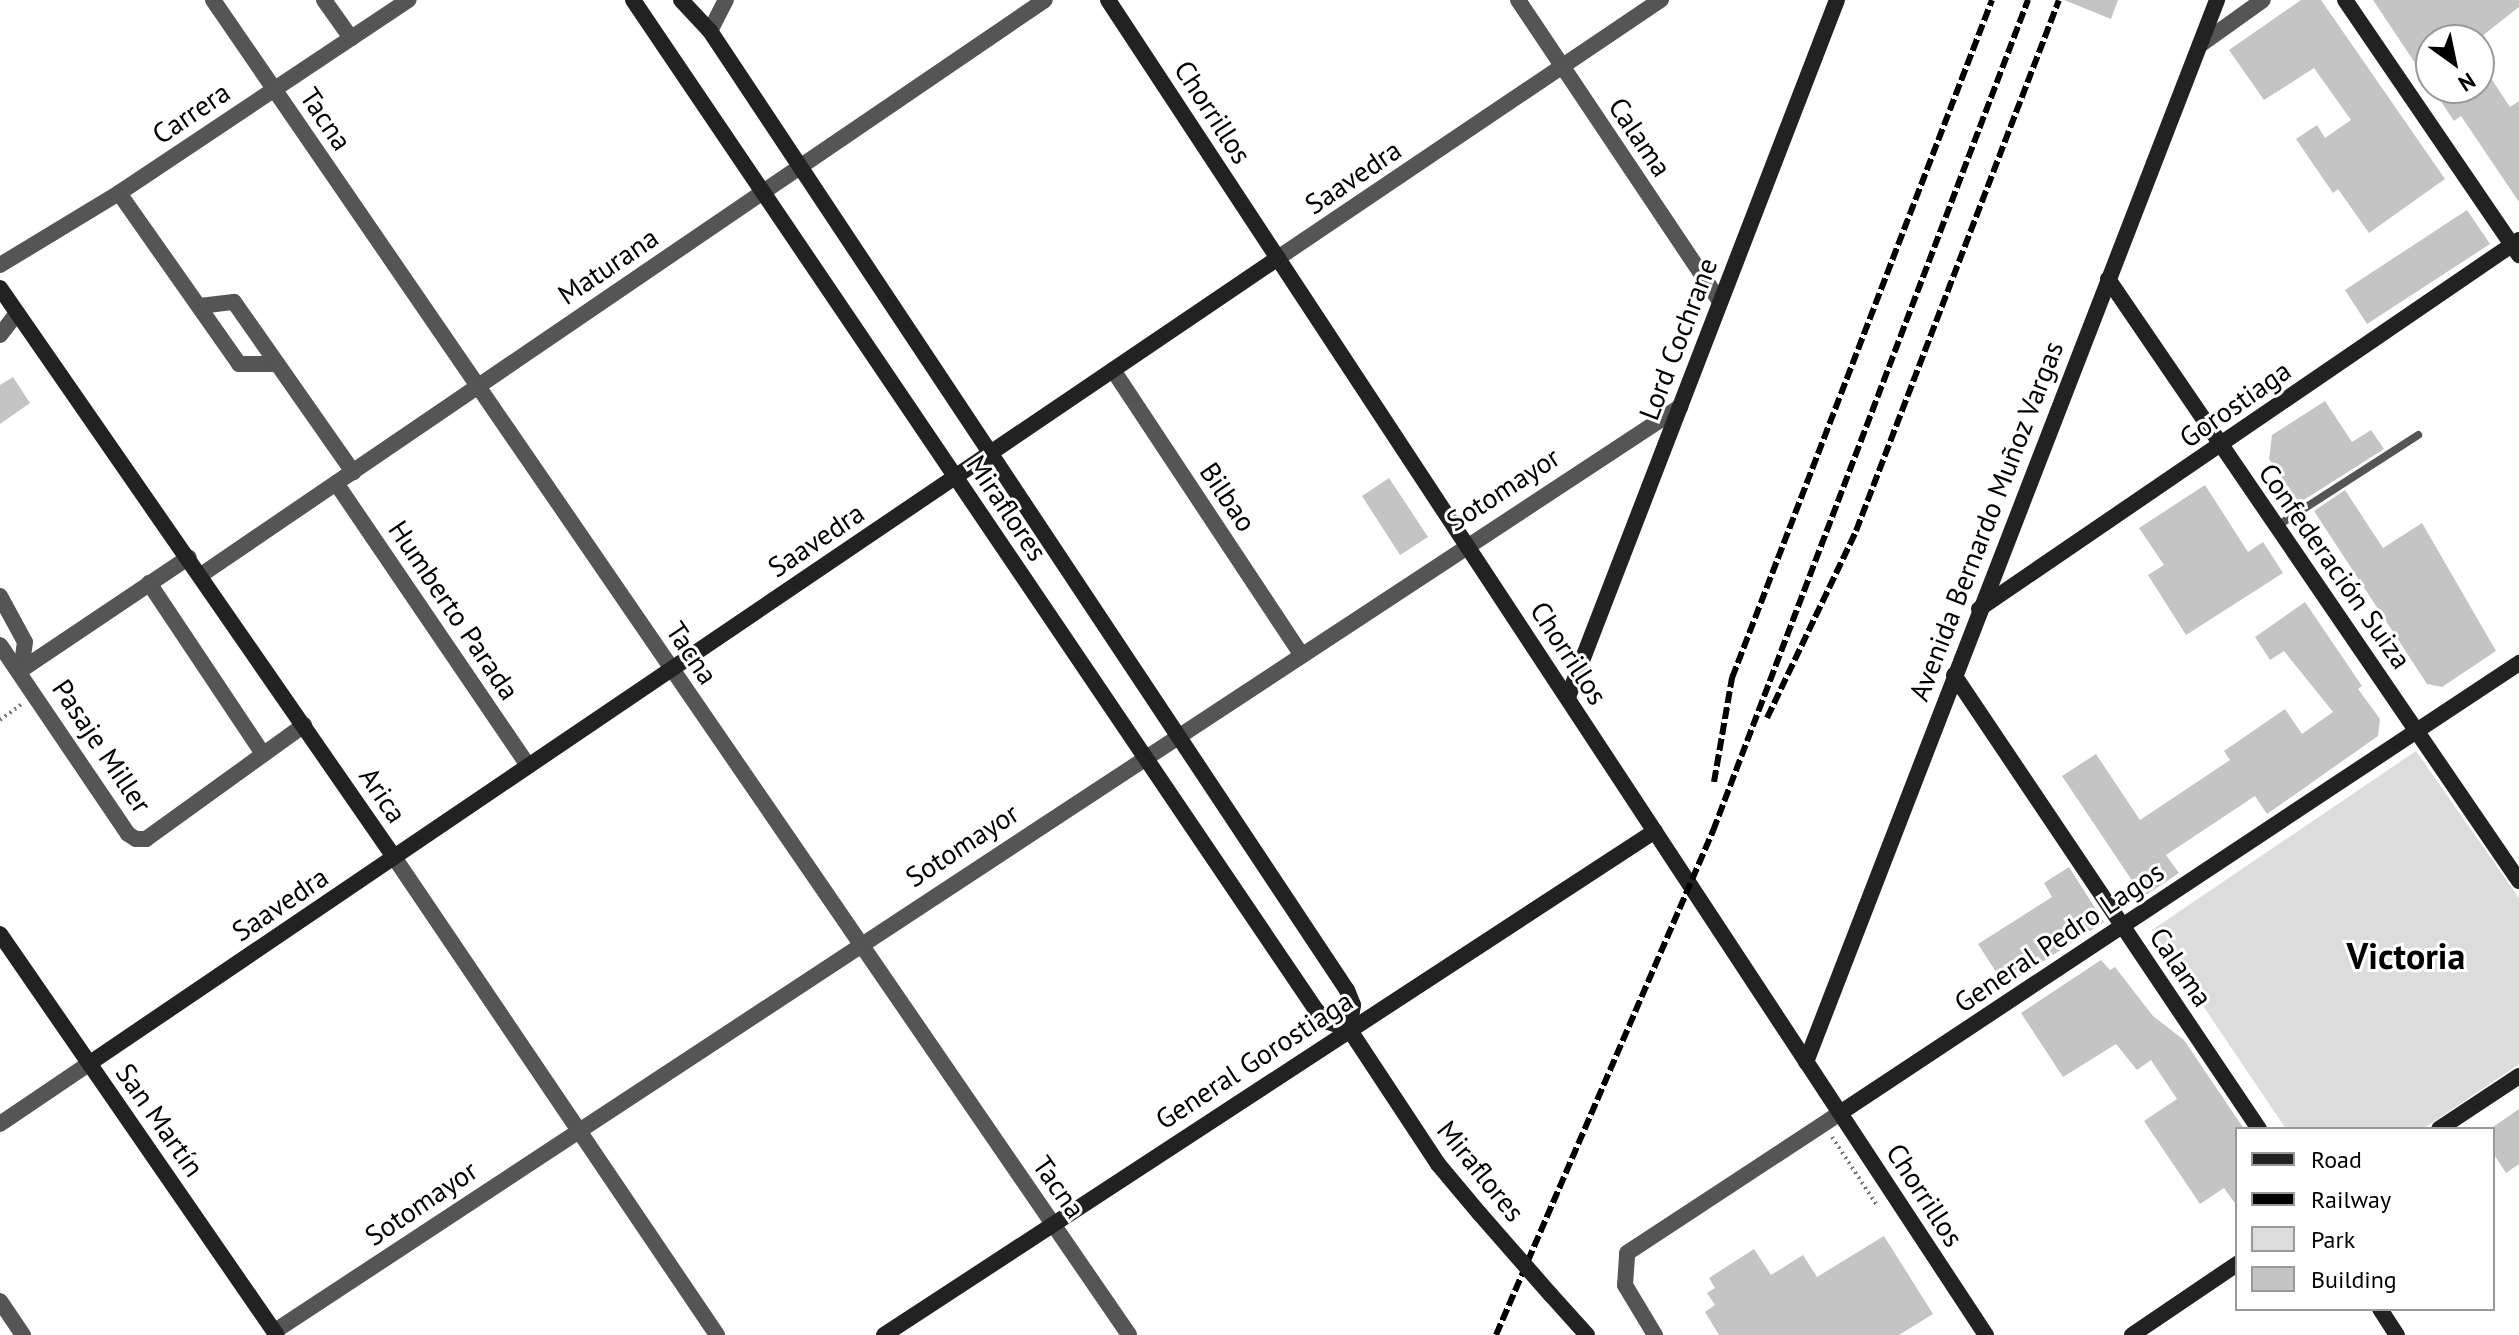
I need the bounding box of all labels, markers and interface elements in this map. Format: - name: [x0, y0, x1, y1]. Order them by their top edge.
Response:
- north arrow: [2415, 24, 2495, 104]
- street label: Chorrillos: [1167, 54, 1259, 170]
- text: N: [2453, 67, 2481, 98]
- street label: Carrera: [146, 75, 236, 151]
- street label: Tacna: [293, 81, 359, 157]
- street label: Calama: [1601, 91, 1679, 183]
- street label: Saavedra: [1299, 133, 1407, 221]
- street label: Maturana: [552, 220, 664, 312]
- street label: Lord Cochrane: [1632, 253, 1724, 425]
- street label: Avenida Bernardo Muñoz Vargas: [1901, 336, 2071, 706]
- street label: Gorostiaga: [2173, 353, 2297, 455]
- street label: Sotomayor: [1440, 440, 1566, 538]
- street label: Miraflores: [960, 449, 1054, 567]
- street label: Bilbao: [1193, 456, 1263, 538]
- street label: Confederación Suiza: [2252, 457, 2418, 675]
- street label: Saavedra: [762, 496, 870, 584]
- street label: Humberto Parada: [382, 514, 526, 706]
- street label: Chorrillos: [1523, 595, 1615, 711]
- street label: Tacna: [659, 615, 725, 691]
- street label: Pasaje Miller: [45, 673, 159, 819]
- street label: Arica: [352, 761, 414, 829]
- street label: Sotomayor: [899, 796, 1025, 894]
- street label: General Pedro Lagos: [1948, 854, 2170, 1020]
- street label: Saavedra: [226, 860, 334, 948]
- street label: Calama: [2142, 921, 2220, 1013]
- district label: Victoria: [2347, 934, 2465, 978]
- street label: General Gorostiaga: [1149, 984, 1359, 1136]
- street label: San Martín: [109, 1057, 211, 1183]
- street label: Miraflores: [1430, 1114, 1532, 1228]
- legend: [2235, 1127, 2495, 1311]
- street label: Chorrillos: [1879, 1137, 1971, 1253]
- text: Road: [2311, 1144, 2362, 1175]
- street label: Tacna: [1026, 1149, 1092, 1225]
- street label: Sotomayor: [359, 1153, 483, 1253]
- text: Railway: [2311, 1184, 2391, 1215]
- text: Park: [2311, 1224, 2355, 1255]
- text: Building: [2311, 1264, 2397, 1295]

